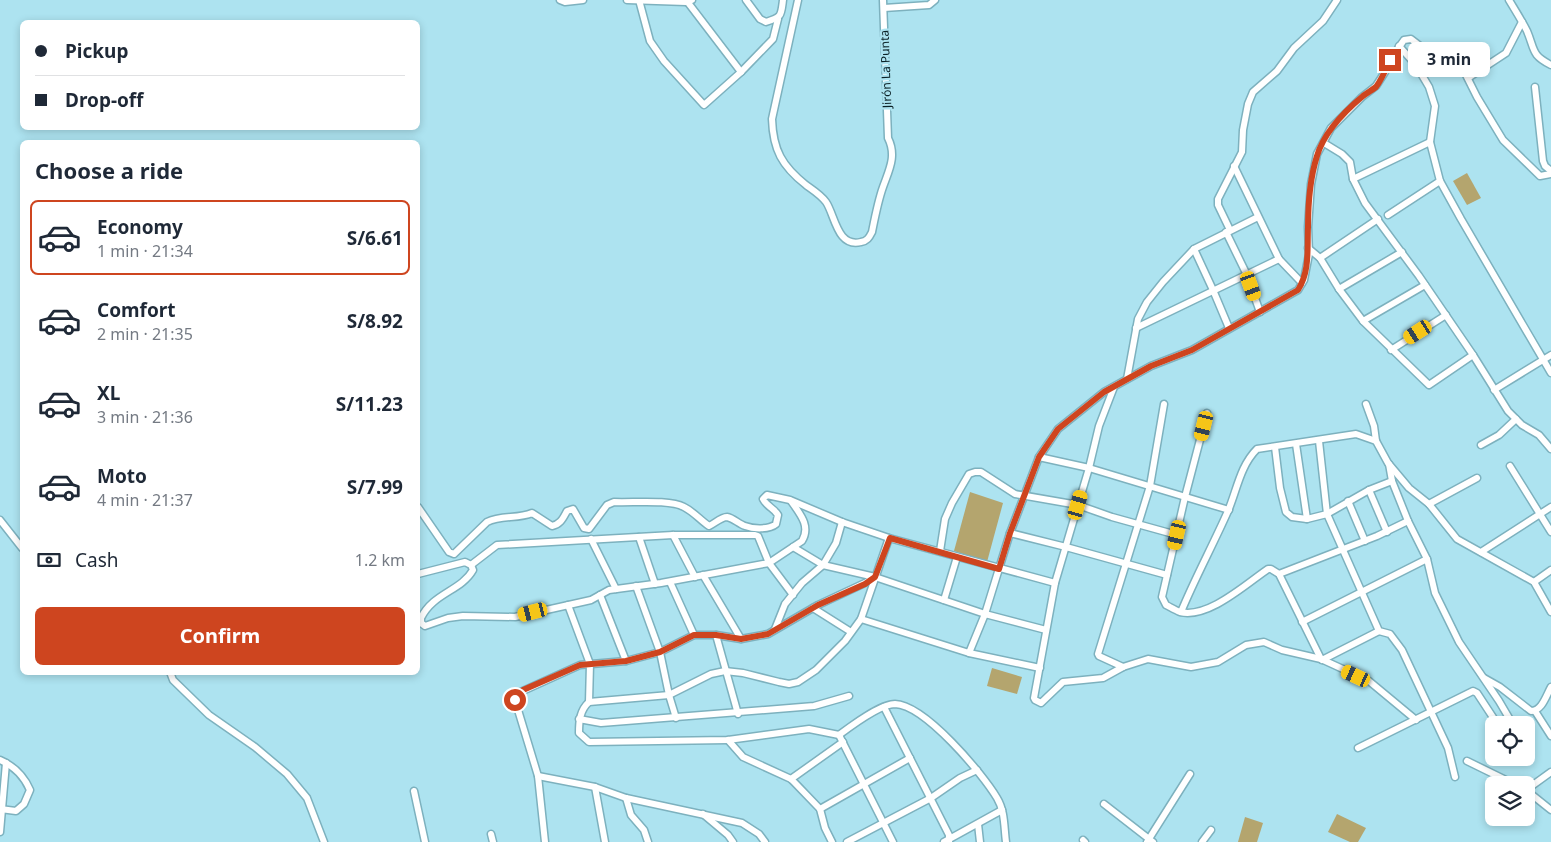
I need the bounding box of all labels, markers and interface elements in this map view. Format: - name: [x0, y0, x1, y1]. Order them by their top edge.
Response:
- street label: Jirón La Punta: [876, 30, 895, 109]
- text: Pickup: [65, 38, 128, 64]
- callout: 3 min: [1408, 42, 1490, 78]
- text: 3 min: [1427, 48, 1471, 70]
- route end: [1379, 49, 1401, 71]
- text: Drop-off: [65, 87, 144, 113]
- text: Choose a ride: [35, 155, 183, 185]
- text: Economy: [97, 214, 183, 240]
- icon: car: [37, 215, 82, 260]
- text: S/6.61: [347, 225, 403, 251]
- text: 1 min · 21:34: [97, 240, 193, 262]
- car: [1238, 269, 1263, 303]
- text: Comfort: [97, 297, 176, 323]
- icon: car: [37, 298, 82, 343]
- text: S/8.92: [347, 308, 403, 334]
- car: [1401, 318, 1434, 346]
- text: 2 min · 21:35: [97, 323, 193, 345]
- text: XL: [97, 380, 120, 406]
- icon: car: [37, 381, 82, 426]
- text: S/11.23: [336, 391, 403, 417]
- text: 3 min · 21:36: [97, 406, 193, 428]
- car: [1193, 410, 1214, 442]
- text: Moto: [97, 463, 147, 489]
- icon: car: [37, 464, 82, 509]
- text: S/7.99: [347, 474, 403, 500]
- text: 4 min · 21:37: [97, 489, 193, 511]
- car: [1066, 489, 1089, 521]
- car: [1166, 519, 1187, 551]
- icon: cash: [35, 546, 63, 574]
- text: Cash: [75, 547, 119, 573]
- text: 1.2 km: [355, 549, 405, 571]
- car: [516, 601, 549, 623]
- button: Confirm: [35, 607, 405, 665]
- car: [1339, 663, 1372, 689]
- route start: [504, 689, 526, 711]
- map controls: [1485, 716, 1535, 826]
- button: locate: [1485, 716, 1535, 766]
- button: layers: [1485, 776, 1535, 826]

